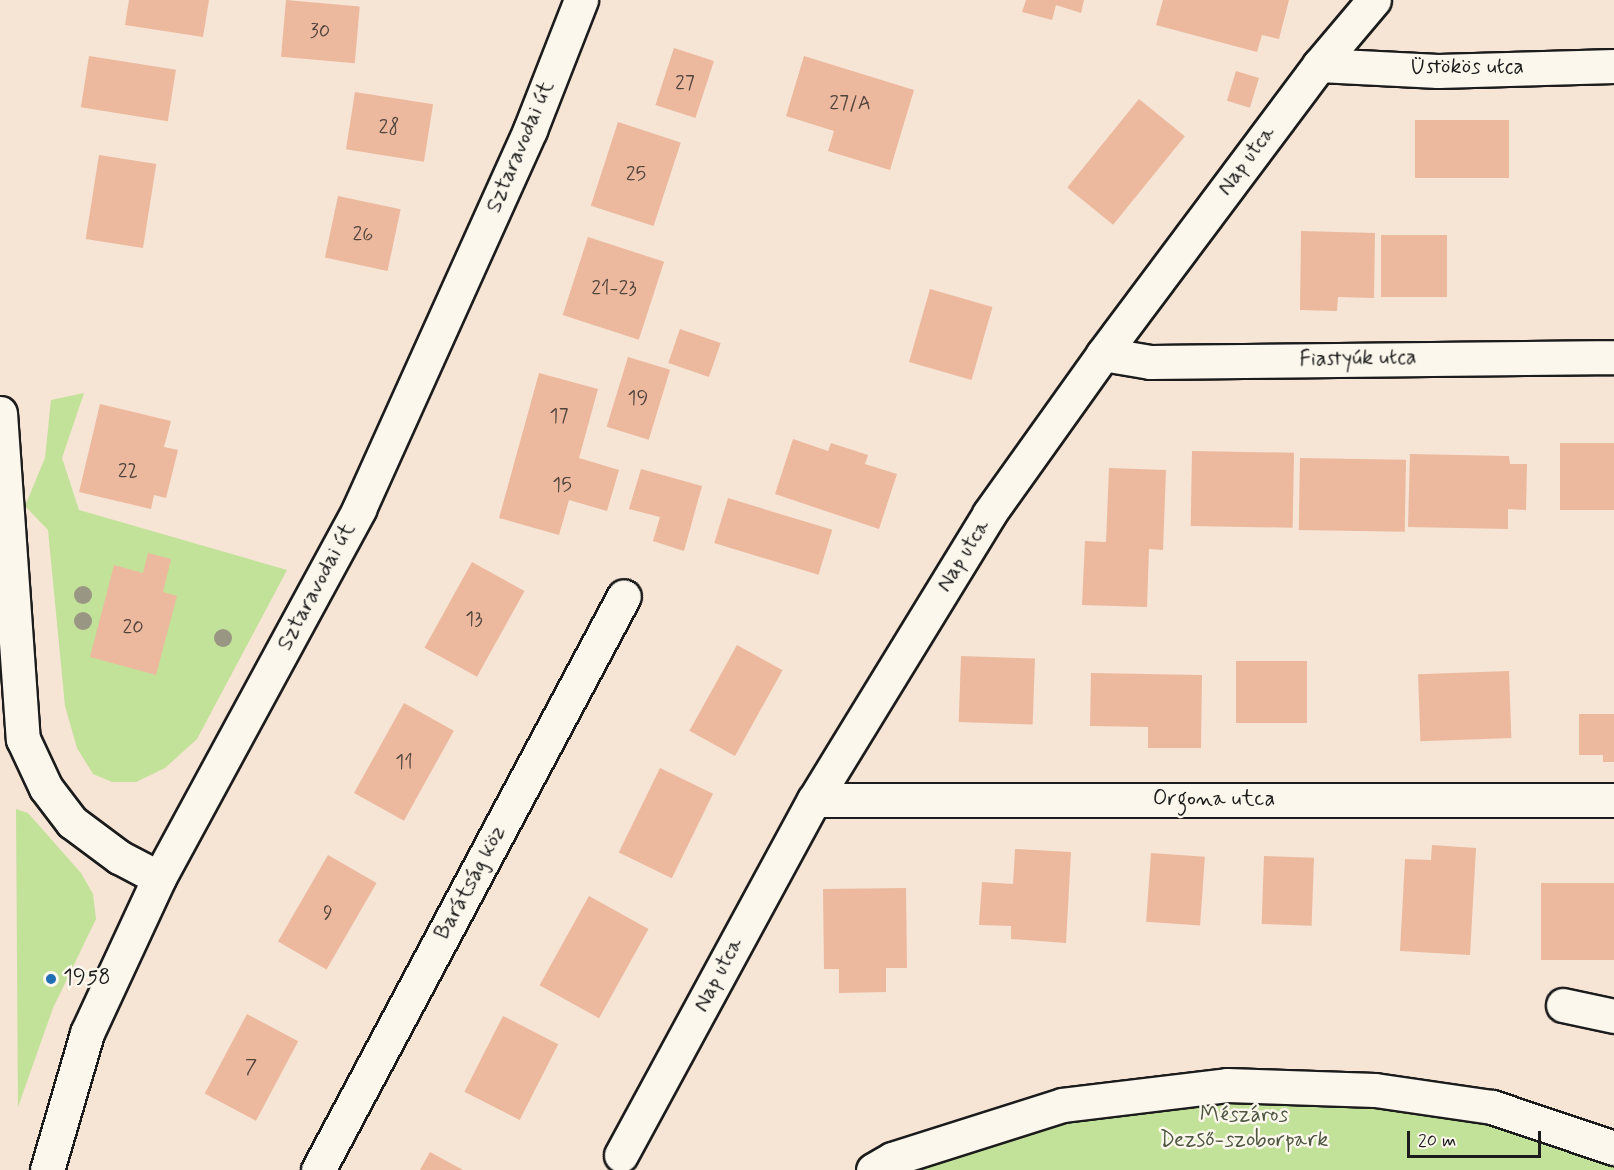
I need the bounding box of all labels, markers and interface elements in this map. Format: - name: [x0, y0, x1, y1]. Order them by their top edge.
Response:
- house number: 30: [310, 19, 330, 43]
- street label: Üstökös utca: [1407, 55, 1527, 81]
- house number: 27: [675, 71, 695, 95]
- street label: Sztaravodai út: [481, 77, 561, 217]
- house number: 27/A: [829, 91, 871, 115]
- house number: 28: [379, 115, 399, 139]
- street label: Nap utca: [1211, 119, 1283, 203]
- house number: 25: [626, 162, 646, 186]
- house number: 26: [353, 222, 373, 246]
- house number: 21-23: [591, 276, 637, 300]
- street label: Fiastyúk utca: [1296, 345, 1420, 373]
- house number: 19: [628, 386, 648, 410]
- house number: 17: [550, 404, 568, 428]
- house number: 22: [118, 459, 138, 483]
- house number: 15: [552, 473, 572, 497]
- street label: Nap utca: [930, 513, 998, 599]
- street label: Sztaravodai út: [272, 519, 362, 655]
- house number: 13: [465, 607, 483, 631]
- house number: 20: [122, 615, 144, 639]
- house number: 11: [395, 750, 413, 774]
- street label: Orgona utca: [1153, 787, 1275, 813]
- street label: Barátság köz: [430, 822, 512, 944]
- house number: 9: [323, 901, 333, 925]
- street label: Nap utca: [687, 931, 751, 1019]
- place label: 1958: [63, 966, 111, 992]
- marker: 1958: [44, 972, 58, 986]
- house number: 7: [245, 1055, 257, 1079]
- park label: Mészáros Dezső-szoborpark: [1160, 1102, 1328, 1154]
- scale bar: [1410, 1119, 1544, 1157]
- text: 20 m: [1418, 1129, 1456, 1153]

